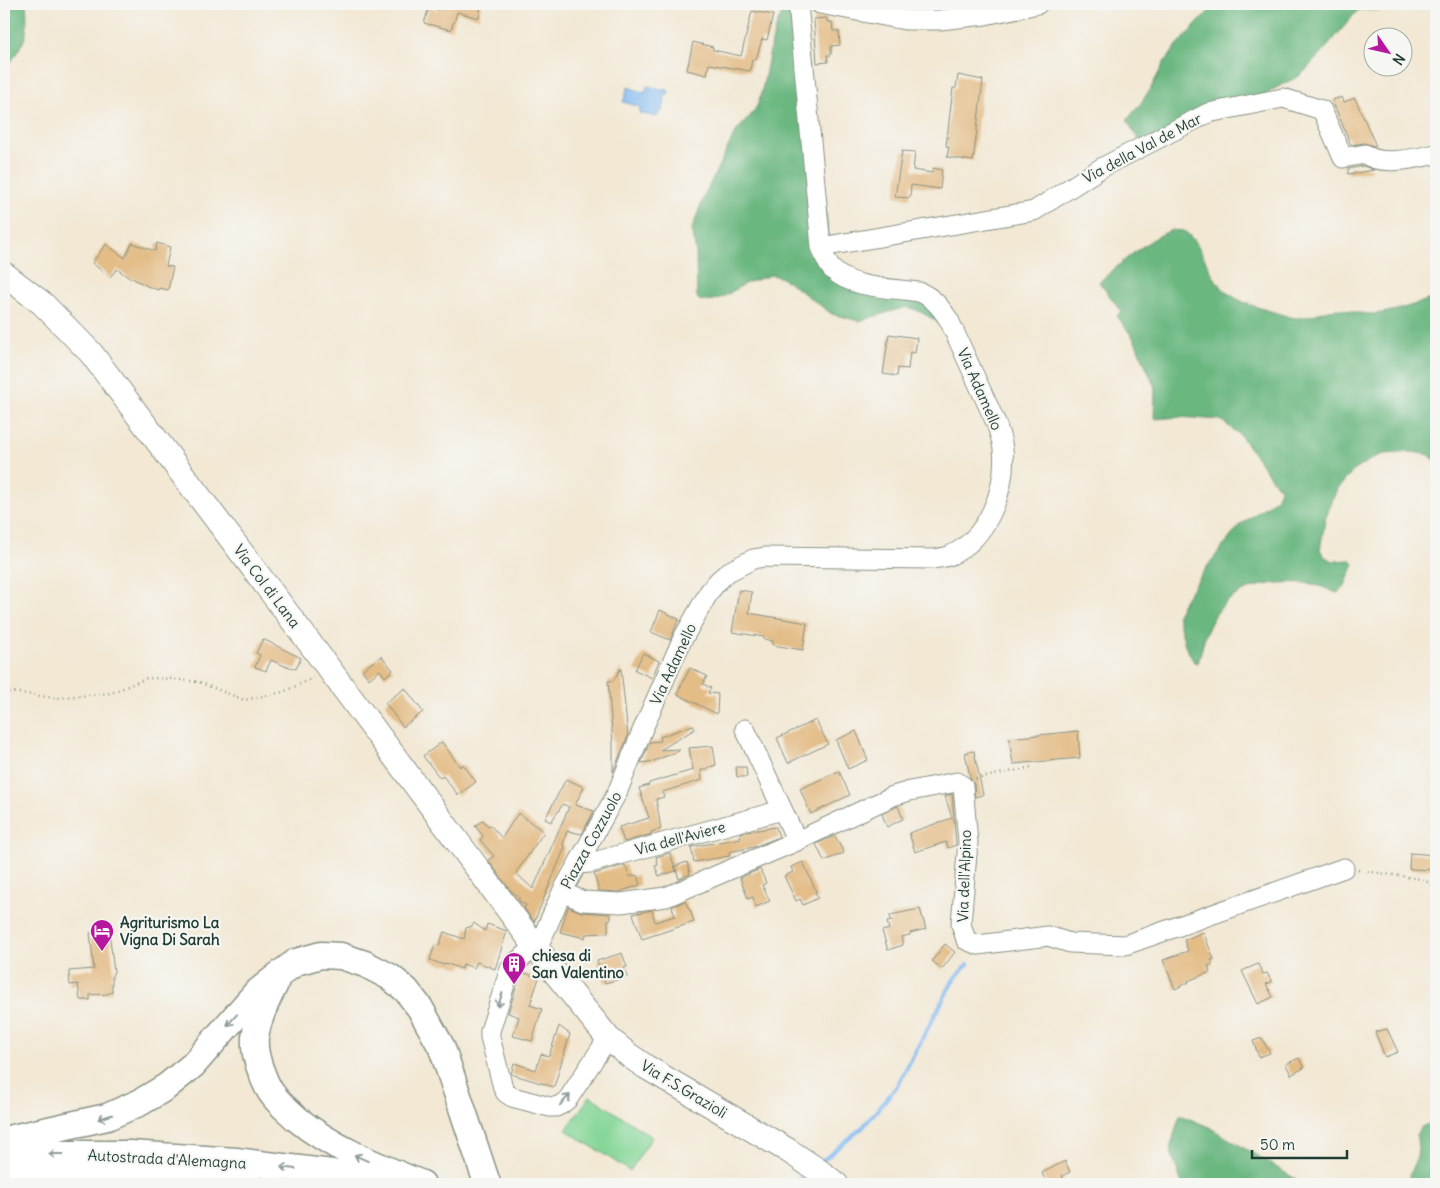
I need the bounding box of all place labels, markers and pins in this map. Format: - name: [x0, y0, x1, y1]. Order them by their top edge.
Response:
- place label: Agriturismo La Vigna Di Sarah: [120, 913, 220, 950]
- hotel icon: Agriturismo La Vigna Di Sarah: [89, 918, 115, 952]
- place label: chiesa di San Valentino: [532, 946, 625, 982]
- building icon: chiesa di San Valentino: [501, 951, 527, 985]

